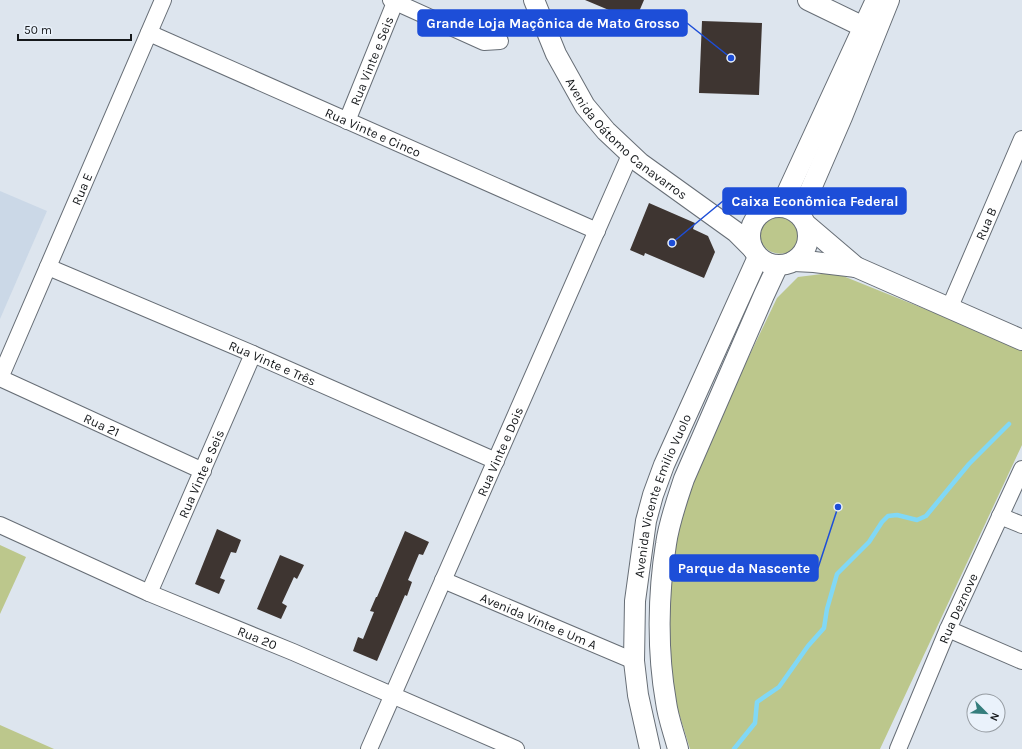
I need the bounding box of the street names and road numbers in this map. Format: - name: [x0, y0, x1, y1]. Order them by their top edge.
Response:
- street label: Rua Vinte e Seis: [347, 14, 397, 108]
- street label: Avenida Oátomo Canavarros: [563, 75, 690, 203]
- street label: Rua Vinte e Cinco: [323, 105, 423, 160]
- street label: Rua E: [69, 171, 96, 207]
- street label: Rua B: [973, 205, 1000, 242]
- street label: Rua Vinte e Três: [226, 338, 318, 389]
- street label: Rua Vinte e Dois: [474, 405, 526, 499]
- street label: Rua 21: [81, 410, 122, 440]
- street label: Avenida Vicente Emilio Vuolo: [631, 412, 694, 579]
- street label: Rua Vinte e Seis: [176, 427, 227, 520]
- street label: Rua Deznove: [936, 571, 981, 646]
- street label: Avenida Vinte e Um A: [478, 590, 599, 653]
- street label: Rua 20: [235, 623, 280, 653]

